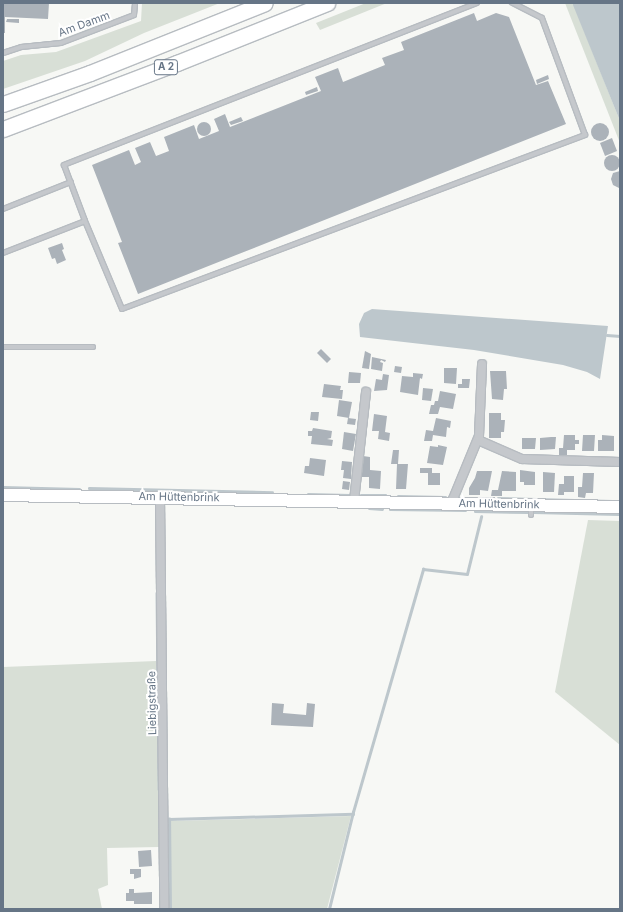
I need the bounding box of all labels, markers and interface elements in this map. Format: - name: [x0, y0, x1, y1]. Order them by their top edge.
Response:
- street label: Am Damm: [57, 9, 111, 39]
- road number: A 2: [153, 59, 179, 75]
- street label: Am Hüttenbrink: [138, 490, 220, 504]
- street label: Am Hüttenbrink: [458, 497, 540, 511]
- street label: Liebigstraße: [145, 671, 159, 735]

